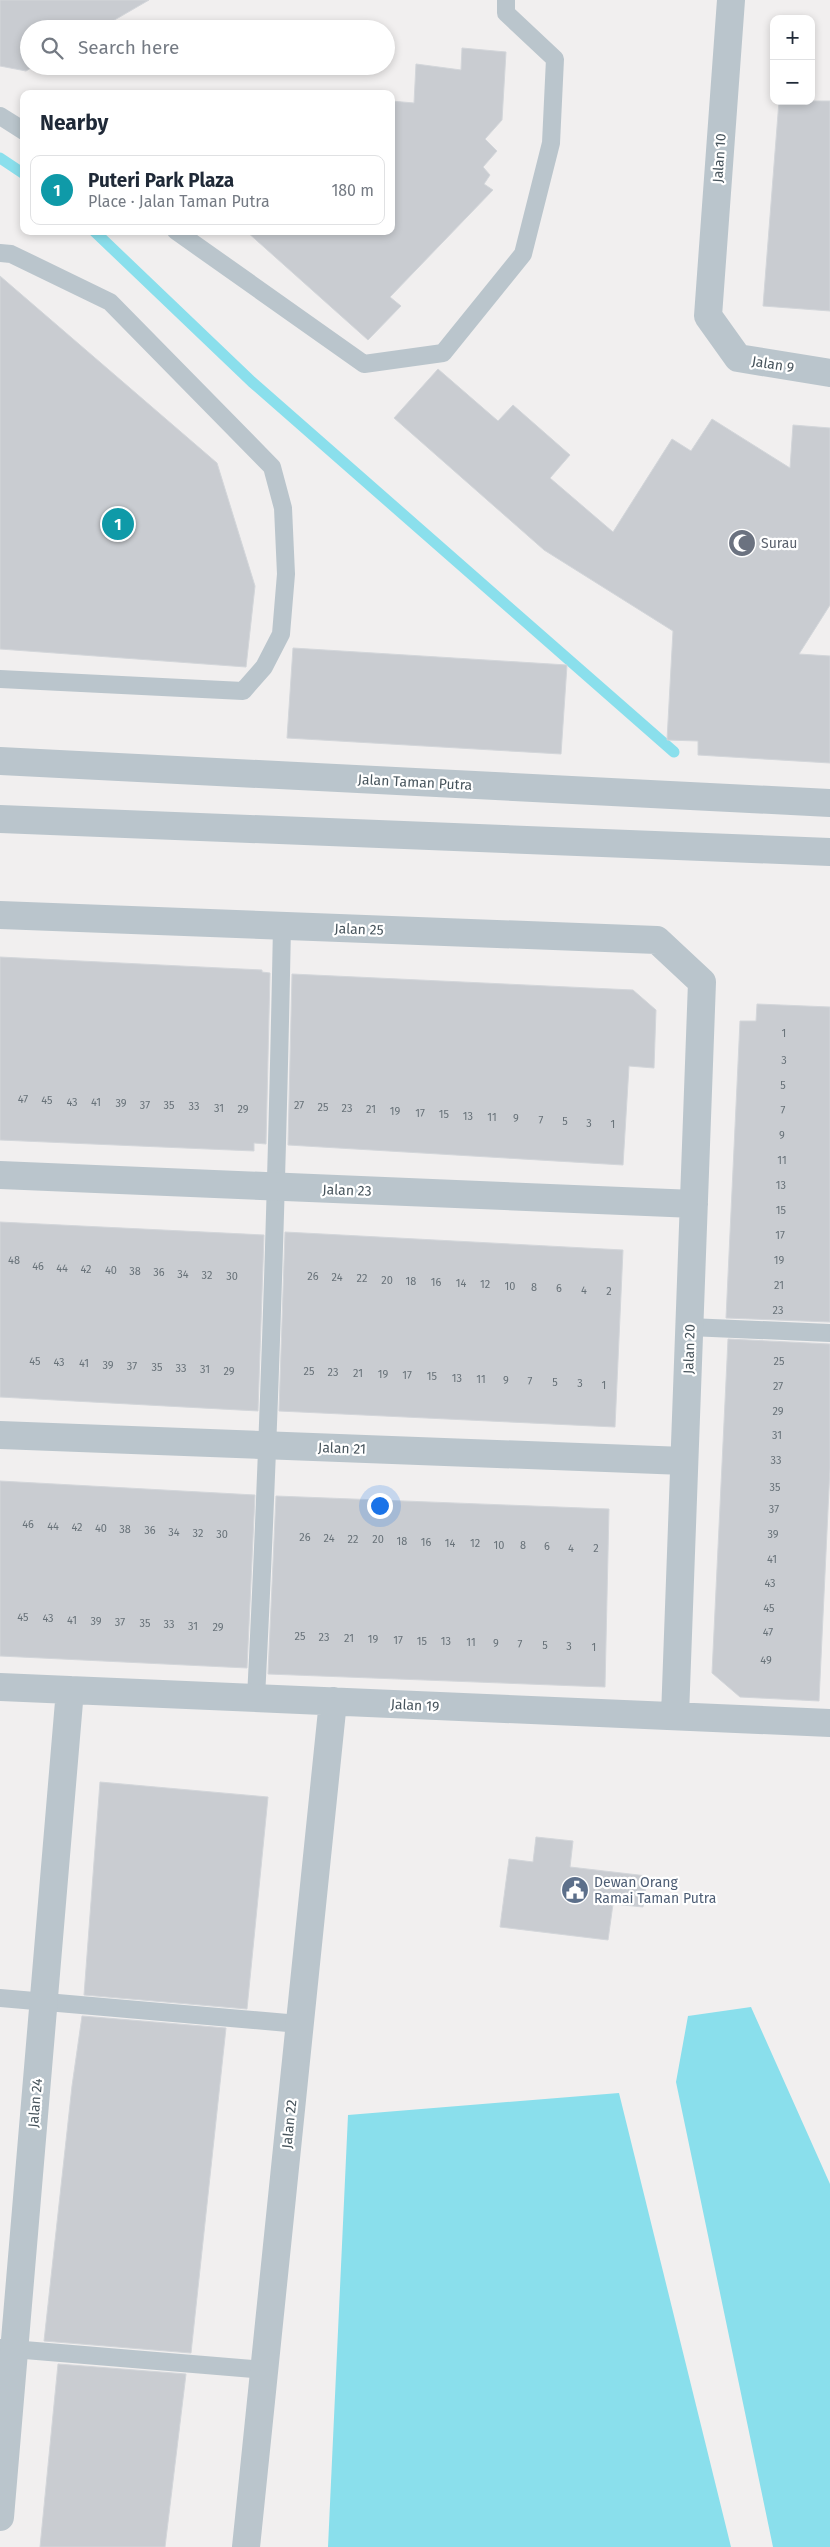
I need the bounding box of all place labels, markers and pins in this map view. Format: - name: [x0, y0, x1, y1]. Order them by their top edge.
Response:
- pin: 1: [102, 505, 134, 543]
- mosque icon: Surau: [727, 528, 757, 558]
- place label: Surau: [761, 535, 797, 552]
- place label: Dewan Orang Ramai Taman Putra: [594, 1874, 716, 1907]
- public building icon: Dewan Orang Ramai Taman Putra: [560, 1875, 590, 1905]

